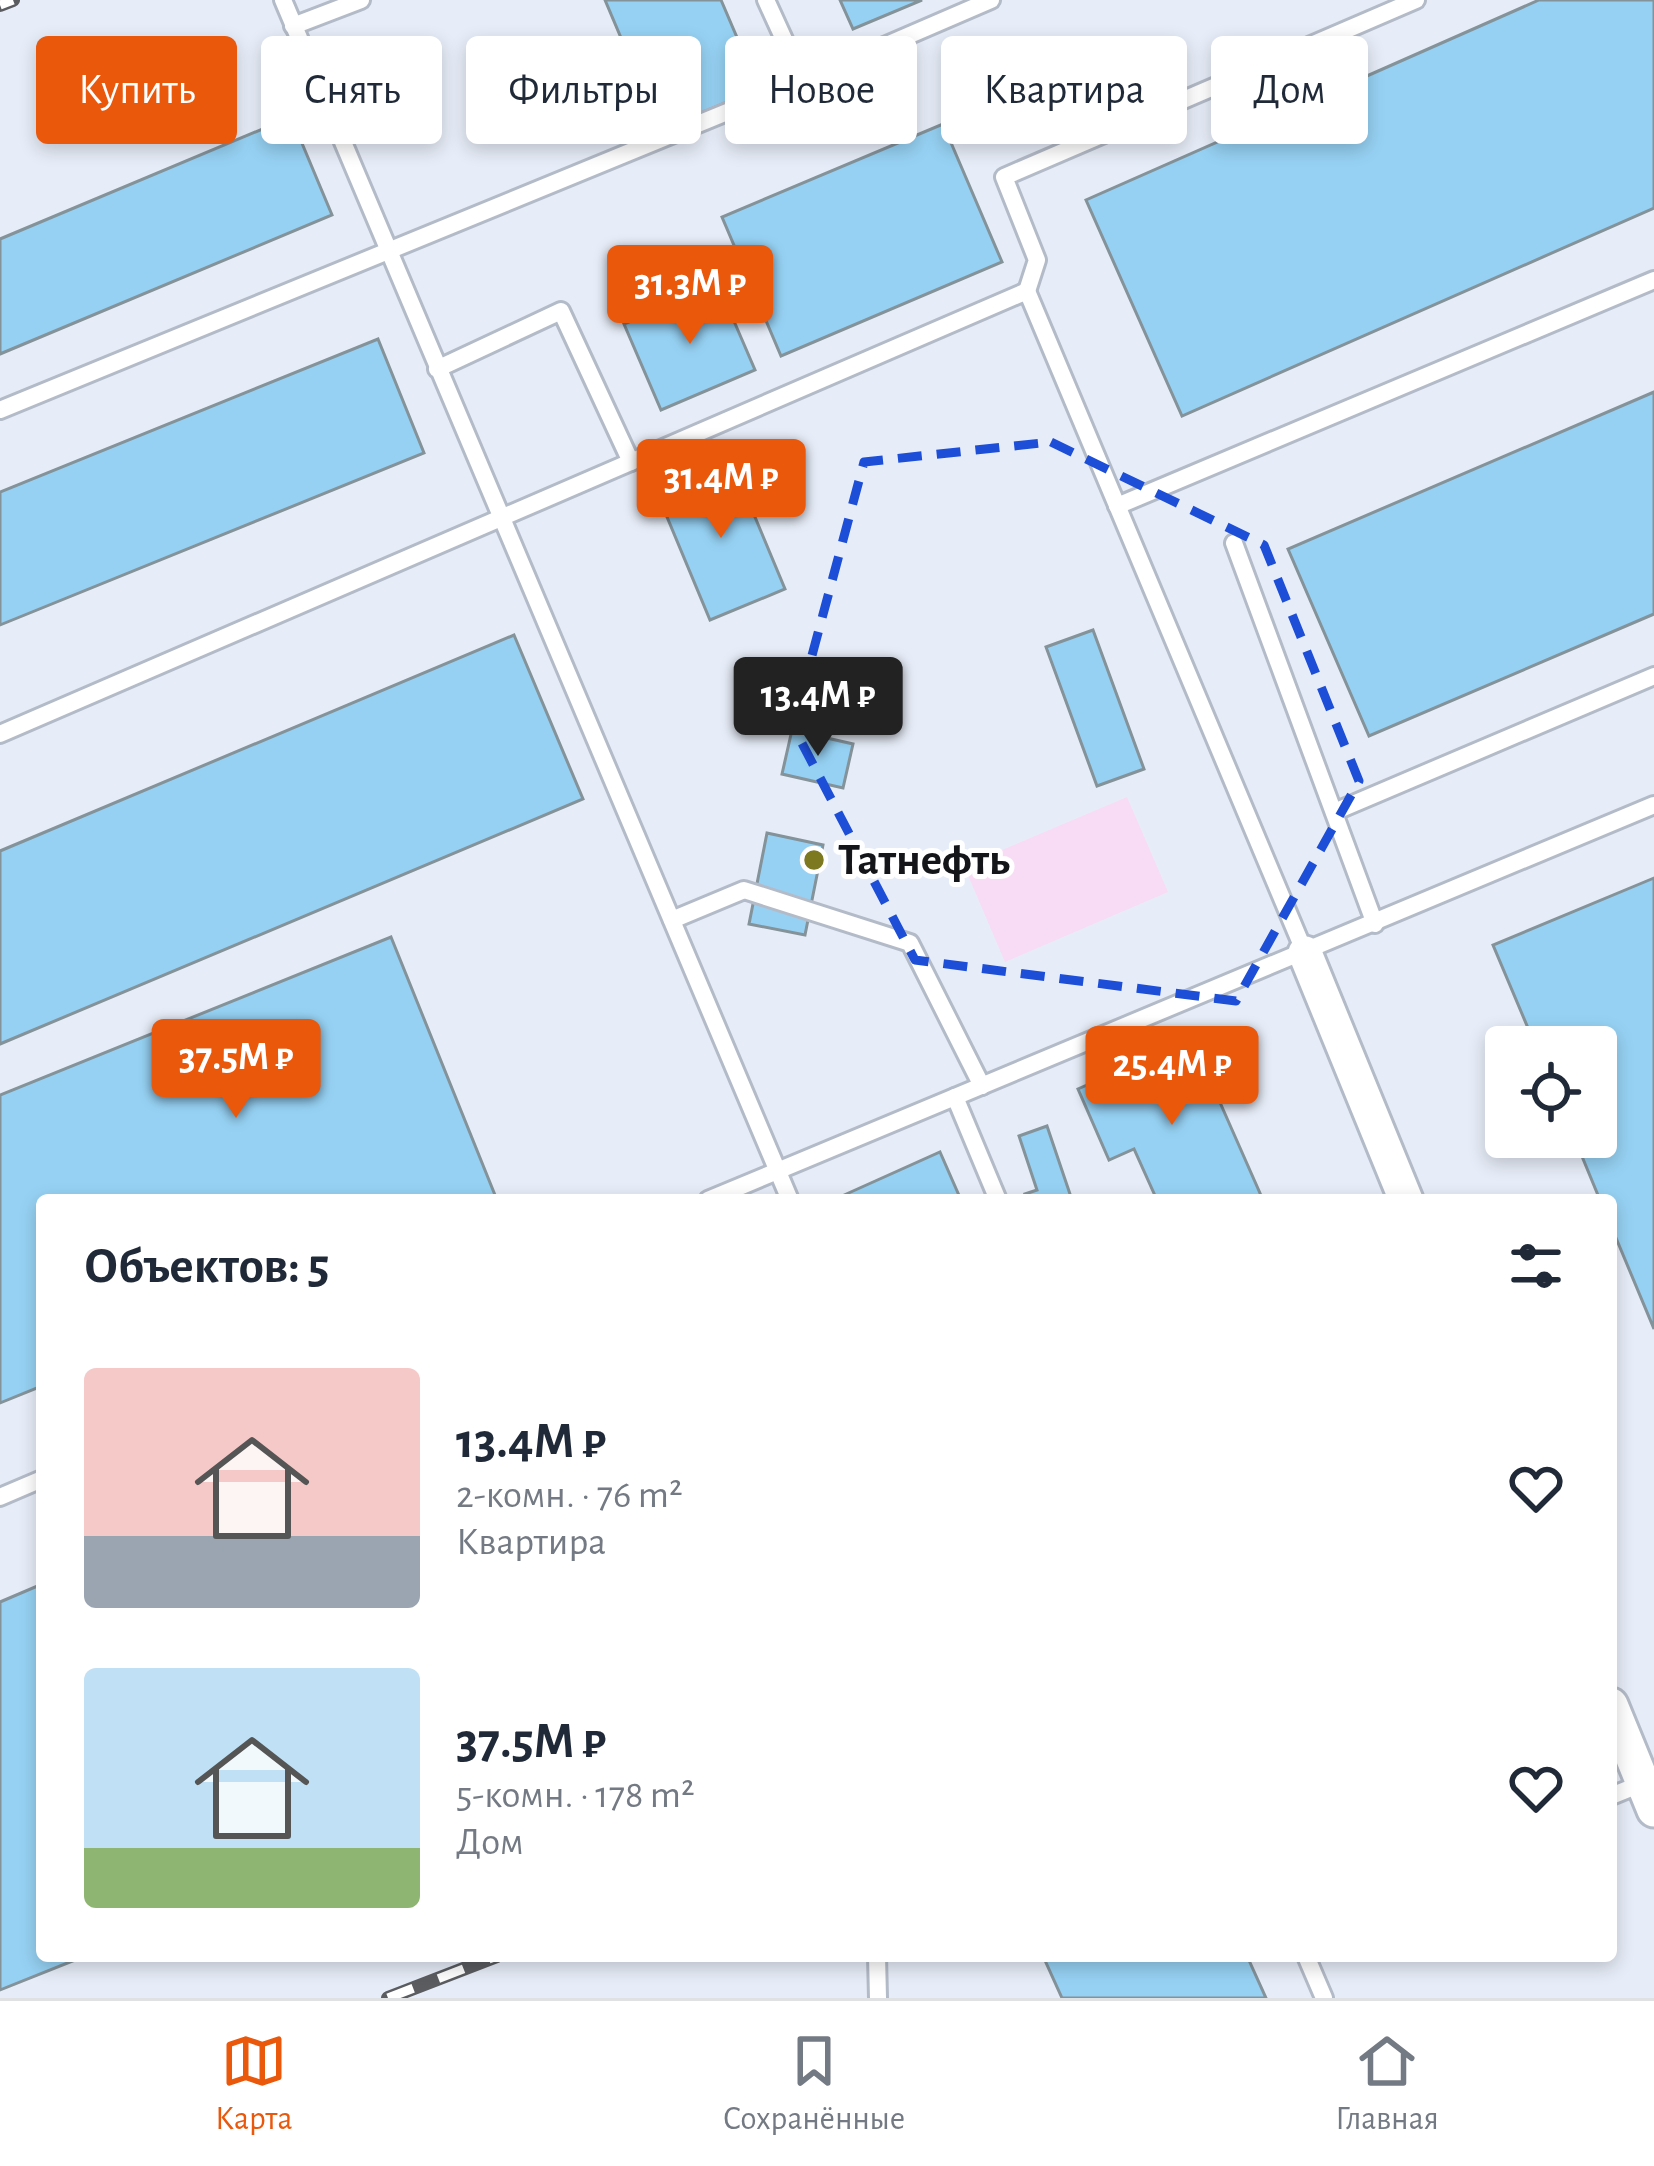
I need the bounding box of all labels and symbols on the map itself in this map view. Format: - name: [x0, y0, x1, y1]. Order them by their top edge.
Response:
- pin: 31.3M ₽: [579, 245, 801, 347]
- pin: 31.4M ₽: [610, 439, 832, 541]
- pin: 13.4M ₽: [707, 657, 929, 759]
- place label: Татнефть: [838, 838, 1010, 883]
- marker: Татнефть: [801, 847, 827, 873]
- pin: 37.5M ₽: [125, 1019, 347, 1121]
- pin: 25.4M ₽: [1061, 1026, 1283, 1128]

